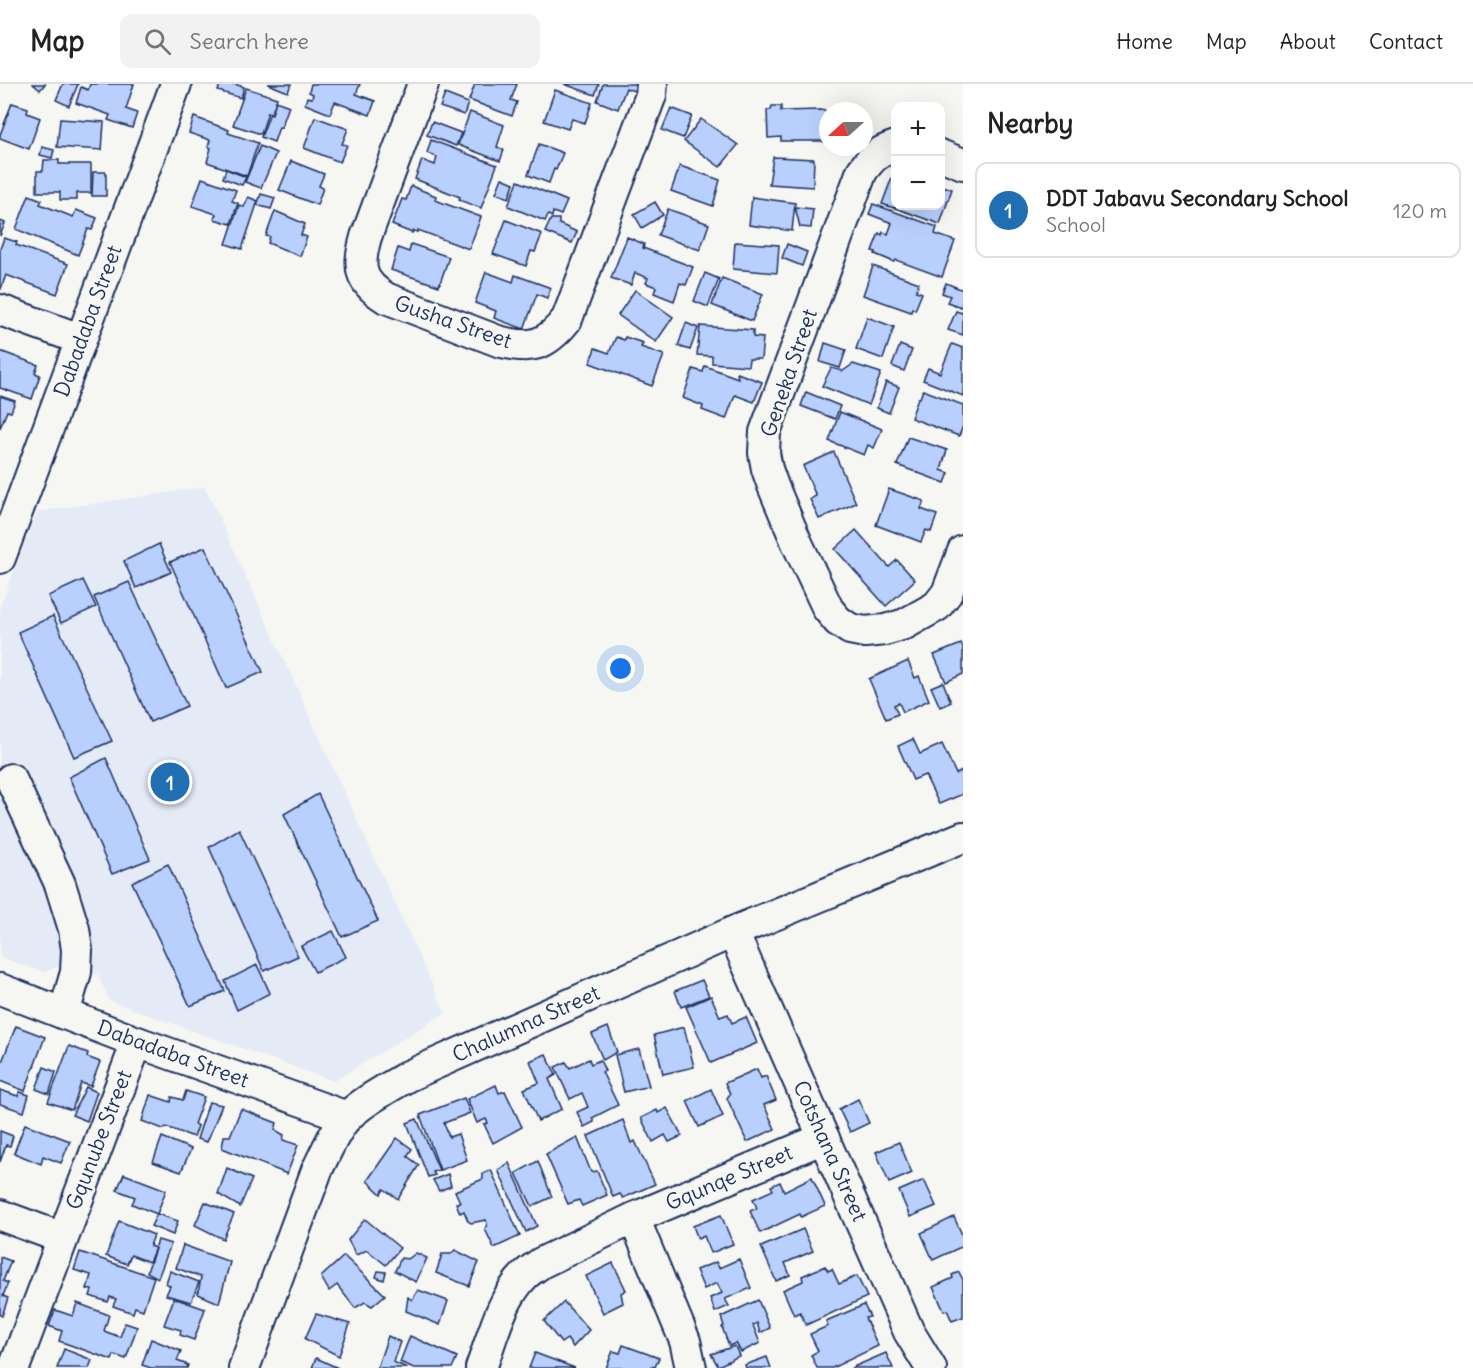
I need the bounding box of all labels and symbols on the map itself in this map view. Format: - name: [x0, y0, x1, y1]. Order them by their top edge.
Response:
- north arrow: [819, 102, 873, 156]
- street label: Dabadaba Street: [48, 241, 127, 400]
- street label: Gusha Street: [391, 289, 515, 354]
- street label: Geneka Street: [754, 305, 823, 440]
- your location: [606, 654, 635, 683]
- pin: 1: [150, 760, 190, 804]
- street label: Chalumna Street: [448, 979, 604, 1068]
- street label: Dabadaba Street: [94, 1014, 253, 1093]
- street label: Gqunube Street: [60, 1066, 138, 1213]
- street label: Cotshana Street: [787, 1076, 874, 1225]
- street label: Gqunqe Street: [661, 1139, 796, 1216]

